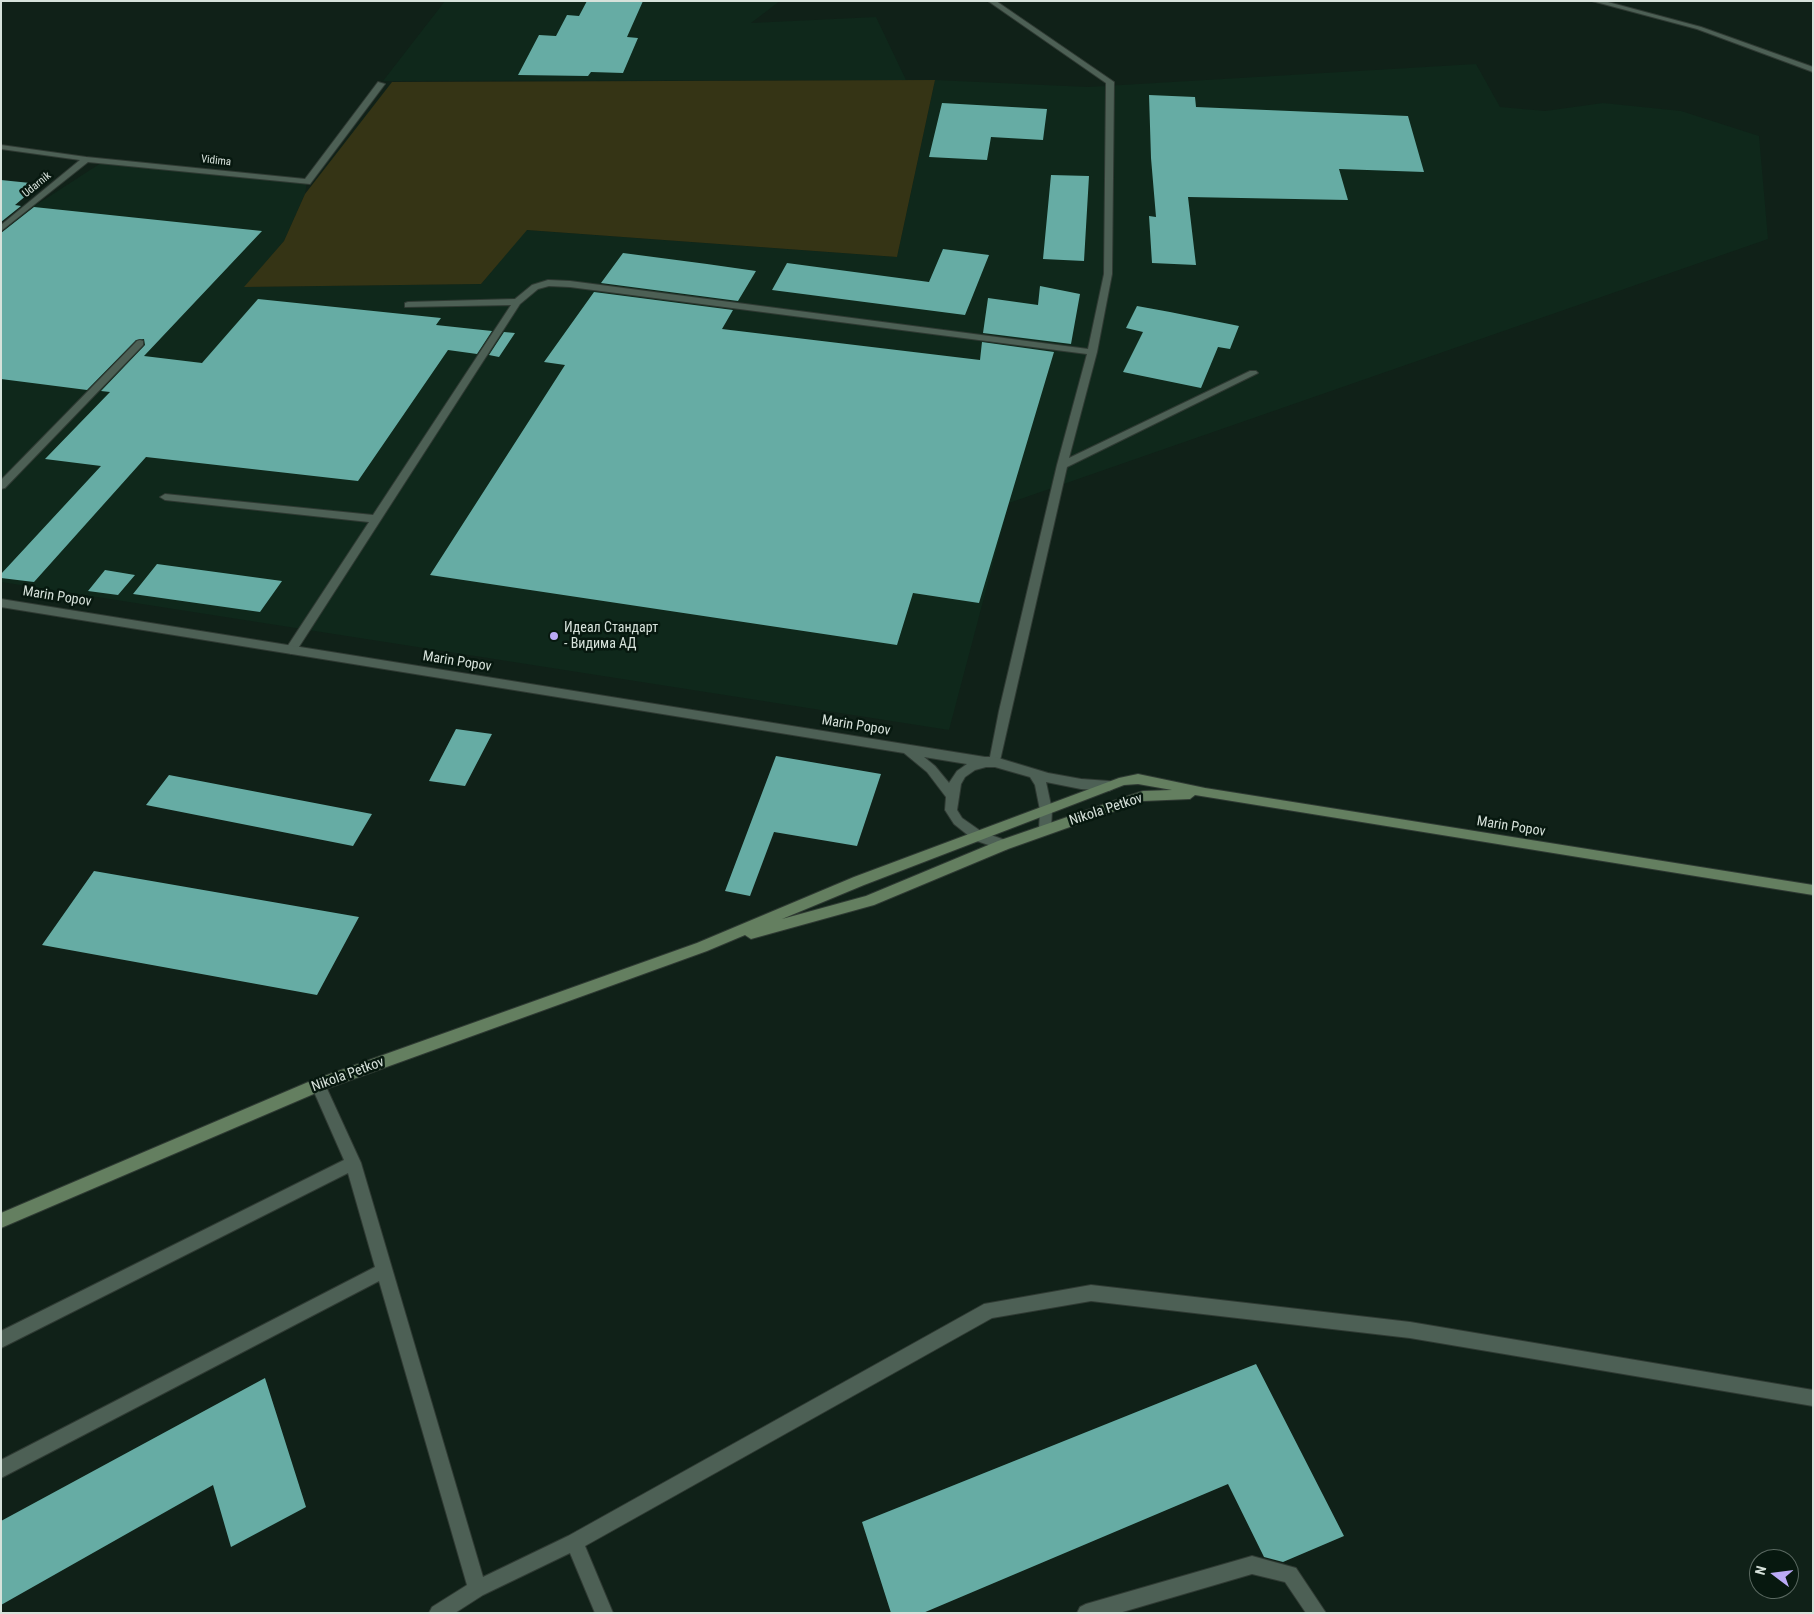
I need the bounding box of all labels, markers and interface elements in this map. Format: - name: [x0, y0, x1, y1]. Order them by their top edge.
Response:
- street label: Vidima: [200, 153, 232, 169]
- street label: Udarnik: [20, 169, 54, 201]
- street label: Marin Popov: [21, 583, 93, 611]
- place label: Идеал Стандарт - Видима АД: [564, 620, 658, 652]
- marker: Идеал Стандарт - Видима АД: [548, 630, 560, 642]
- street label: Marin Popov: [421, 648, 493, 676]
- street label: Marin Popov: [820, 712, 892, 740]
- street label: Nikola Petkov: [1067, 790, 1145, 830]
- street label: Marin Popov: [1475, 813, 1547, 841]
- street label: Nikola Petkov: [309, 1054, 387, 1096]
- north arrow: [1749, 1549, 1799, 1599]
- text: N: [1752, 1564, 1769, 1577]

